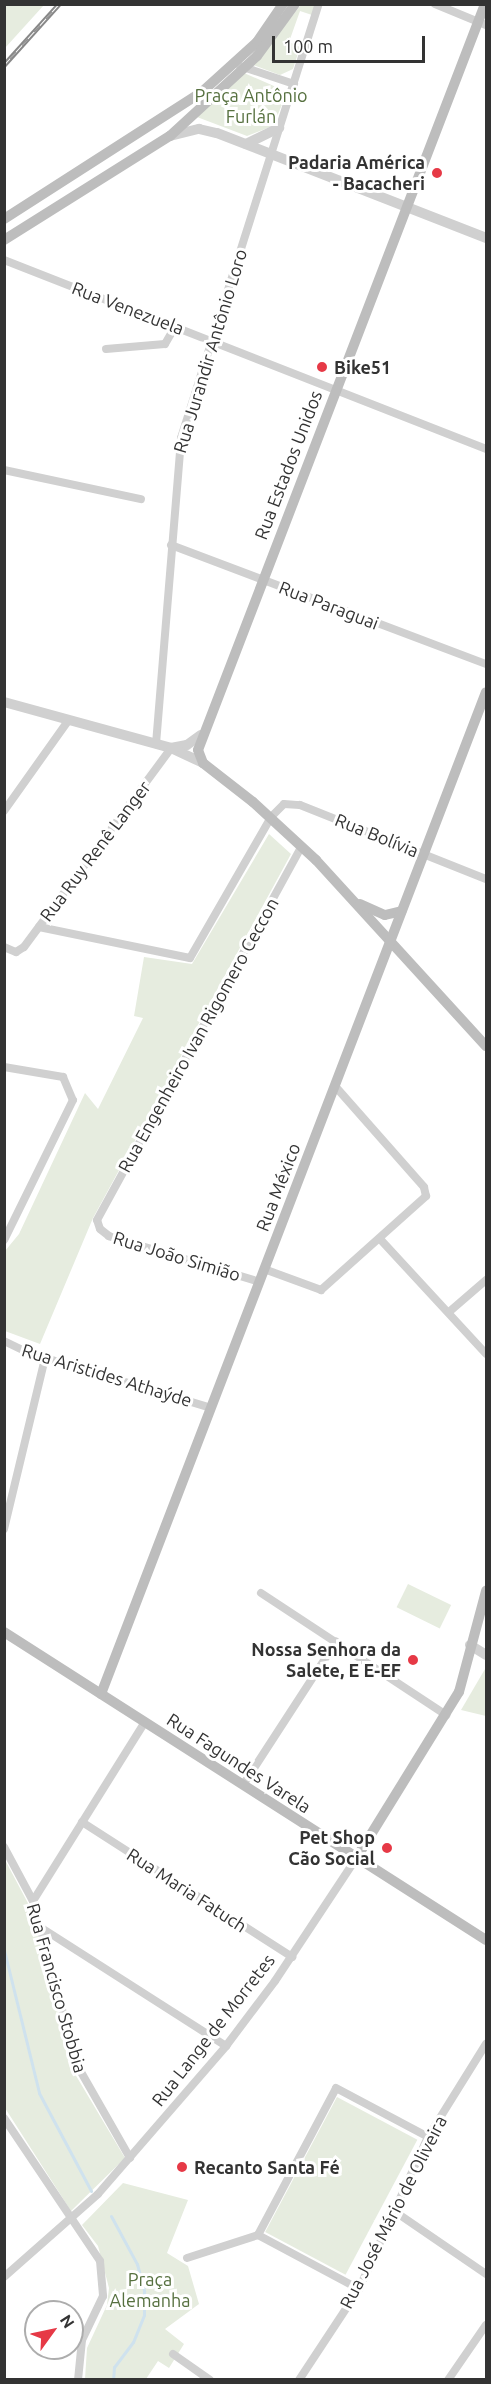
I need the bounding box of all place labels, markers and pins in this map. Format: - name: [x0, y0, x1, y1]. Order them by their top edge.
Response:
- place label: Padaria América - Bacacheri: [288, 152, 425, 195]
- marker: Padaria América - Bacacheri: [430, 166, 444, 180]
- place label: Bike51: [334, 356, 391, 378]
- marker: Bike51: [315, 360, 329, 374]
- place label: Nossa Senhora da Salete, E E-EF: [251, 1639, 401, 1682]
- marker: Nossa Senhora da Salete, E E-EF: [406, 1653, 420, 1667]
- place label: Pet Shop Cão Social: [288, 1827, 375, 1870]
- marker: Pet Shop Cão Social: [380, 1841, 394, 1855]
- place label: Recanto Santa Fé: [194, 2156, 340, 2178]
- marker: Recanto Santa Fé: [175, 2160, 189, 2174]

